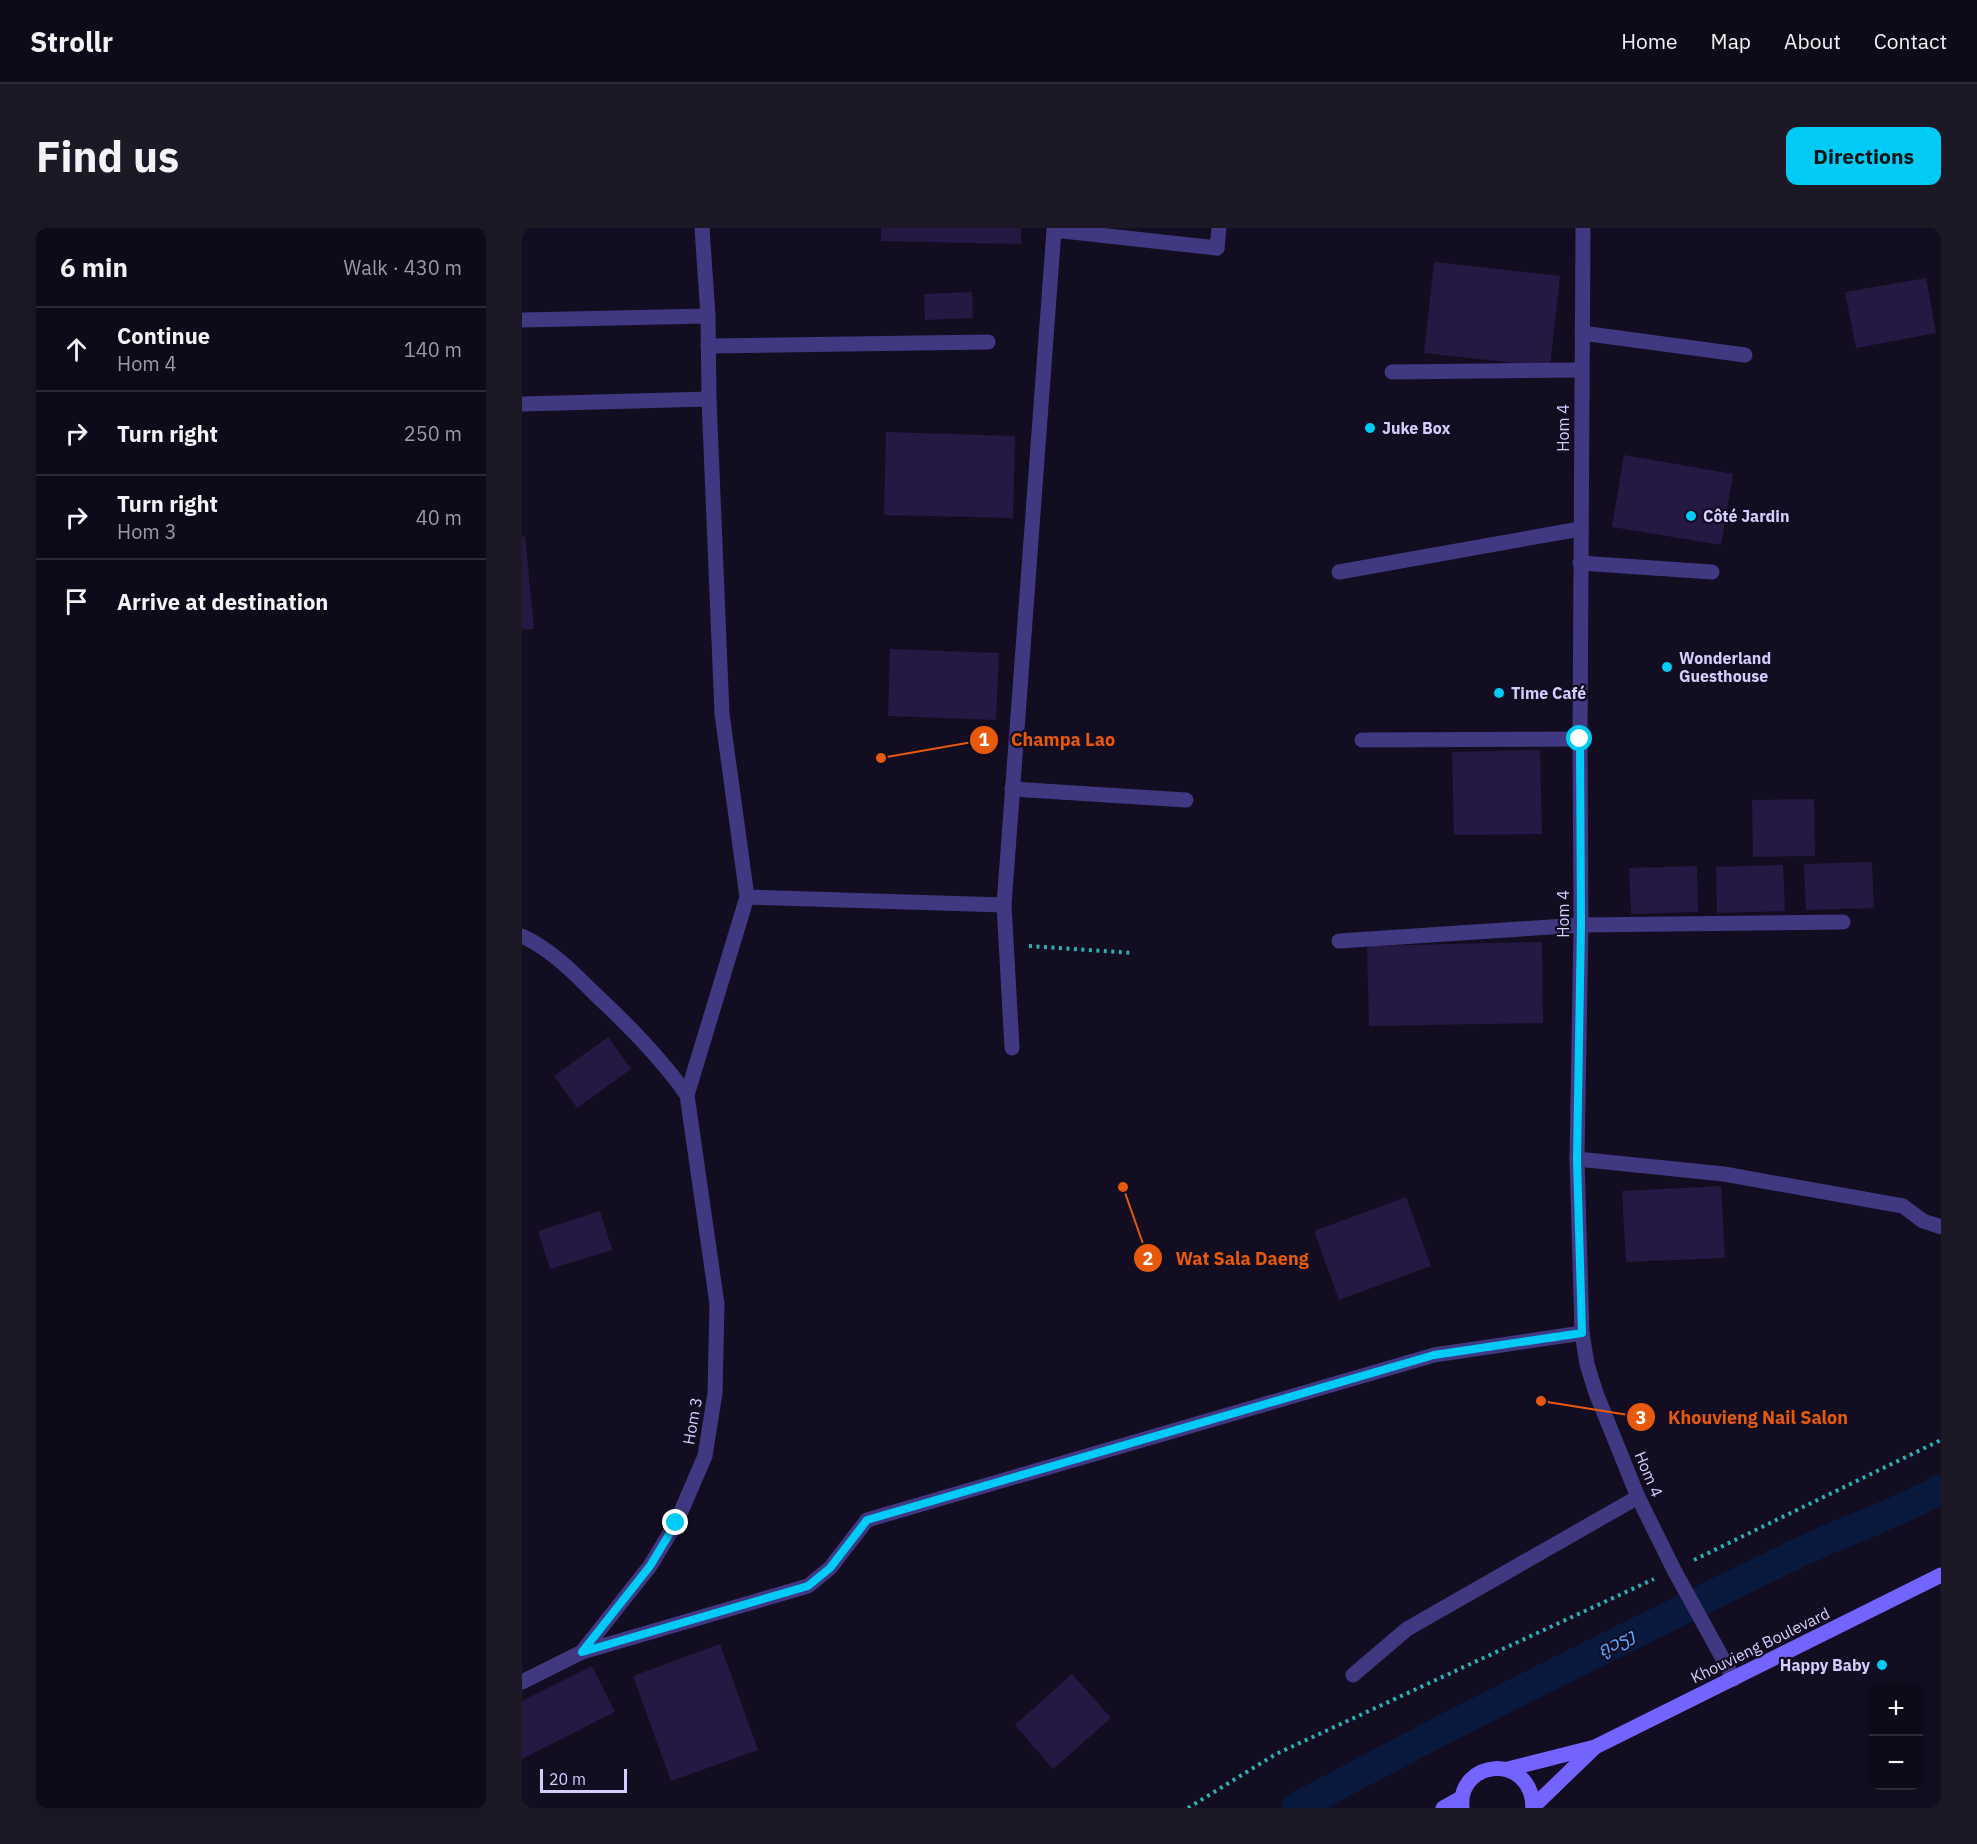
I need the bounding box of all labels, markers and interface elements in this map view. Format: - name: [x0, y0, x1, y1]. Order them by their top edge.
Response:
- text: Strollr: [30, 23, 113, 60]
- text: Home: [1621, 27, 1678, 55]
- text: Map: [1711, 27, 1751, 55]
- text: About: [1784, 27, 1841, 55]
- text: Contact: [1874, 27, 1947, 55]
- button: Directions: [1786, 127, 1941, 185]
- text: Find us: [36, 129, 179, 184]
- text: 6 min: [60, 250, 128, 284]
- text: Walk · 430 m: [344, 254, 462, 281]
- text: Continue: [117, 321, 210, 350]
- icon: ahead: [60, 333, 93, 366]
- text: 140 m: [404, 336, 462, 363]
- text: Hom 4: [117, 350, 177, 377]
- street label: Hom 4: [1553, 404, 1573, 452]
- icon: right: [60, 417, 93, 450]
- place label: Juke Box: [1382, 418, 1450, 438]
- text: Turn right: [117, 419, 218, 448]
- text: 250 m: [404, 420, 462, 447]
- marker: Juke Box: [1363, 421, 1377, 435]
- text: Turn right: [117, 489, 218, 518]
- icon: right: [60, 501, 93, 534]
- text: 40 m: [416, 504, 462, 531]
- place label: Côté Jardin: [1703, 506, 1789, 526]
- marker: Côté Jardin: [1684, 509, 1698, 523]
- text: Hom 3: [117, 518, 177, 545]
- icon: arrive: [60, 585, 93, 618]
- text: Arrive at destination: [117, 587, 328, 616]
- place label: Wonderland Guesthouse: [1679, 648, 1771, 686]
- marker: Wonderland Guesthouse: [1660, 660, 1674, 674]
- place label: Time Café: [1511, 683, 1586, 703]
- marker: Time Café: [1492, 686, 1506, 700]
- callout: Champa Lao: [969, 722, 1127, 758]
- route start: [1566, 725, 1592, 751]
- text: 1: [979, 728, 990, 751]
- text: Champa Lao: [1011, 728, 1115, 751]
- street label: Hom 4: [1553, 890, 1573, 938]
- callout: Wat Sala Daeng: [1133, 1240, 1320, 1276]
- text: 2: [1143, 1247, 1153, 1270]
- text: Wat Sala Daeng: [1175, 1247, 1309, 1270]
- street label: Hom 3: [678, 1396, 706, 1446]
- callout: Khouvieng Nail Salon: [1626, 1399, 1860, 1435]
- text: 3: [1636, 1406, 1646, 1429]
- text: Khouvieng Nail Salon: [1668, 1406, 1848, 1429]
- street label: Hom 4: [1630, 1448, 1668, 1500]
- route end: [662, 1509, 688, 1535]
- street label: Khouvieng Boulevard: [1687, 1603, 1833, 1687]
- water label: ຄູວຽງ: [1593, 1623, 1640, 1662]
- place label: Happy Baby: [1780, 1655, 1870, 1675]
- marker: Happy Baby: [1875, 1658, 1889, 1672]
- map controls: [1869, 1682, 1923, 1790]
- button: +: [1869, 1682, 1923, 1736]
- button: −: [1869, 1736, 1923, 1790]
- scale bar: [540, 1766, 627, 1794]
- text: 20 m: [549, 1769, 586, 1789]

